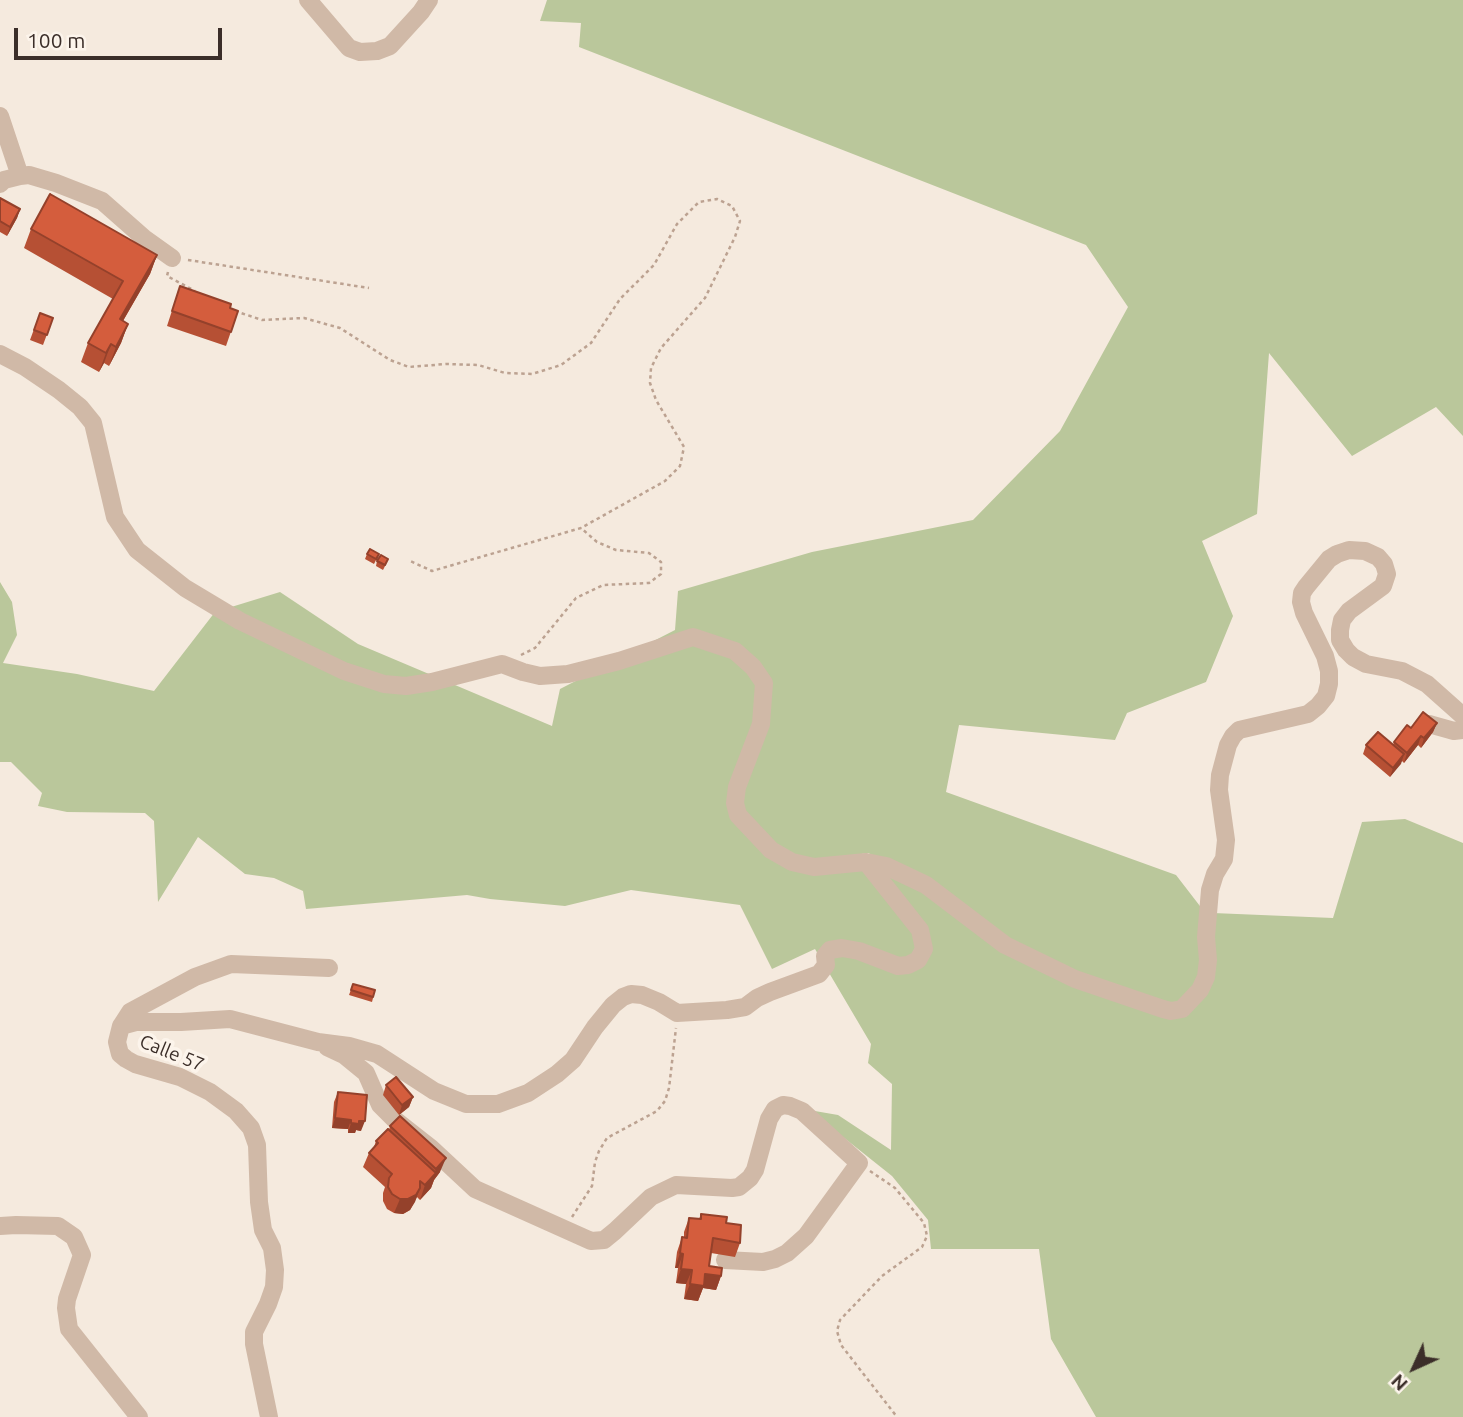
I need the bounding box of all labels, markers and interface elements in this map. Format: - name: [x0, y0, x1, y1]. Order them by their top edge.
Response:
- scale bar: [18, 14, 226, 58]
- text: 100 m: [27, 28, 85, 52]
- street label: Calle 57: [136, 1030, 208, 1076]
- north arrow: [1379, 1333, 1449, 1403]
- text: N: [1386, 1370, 1412, 1396]

